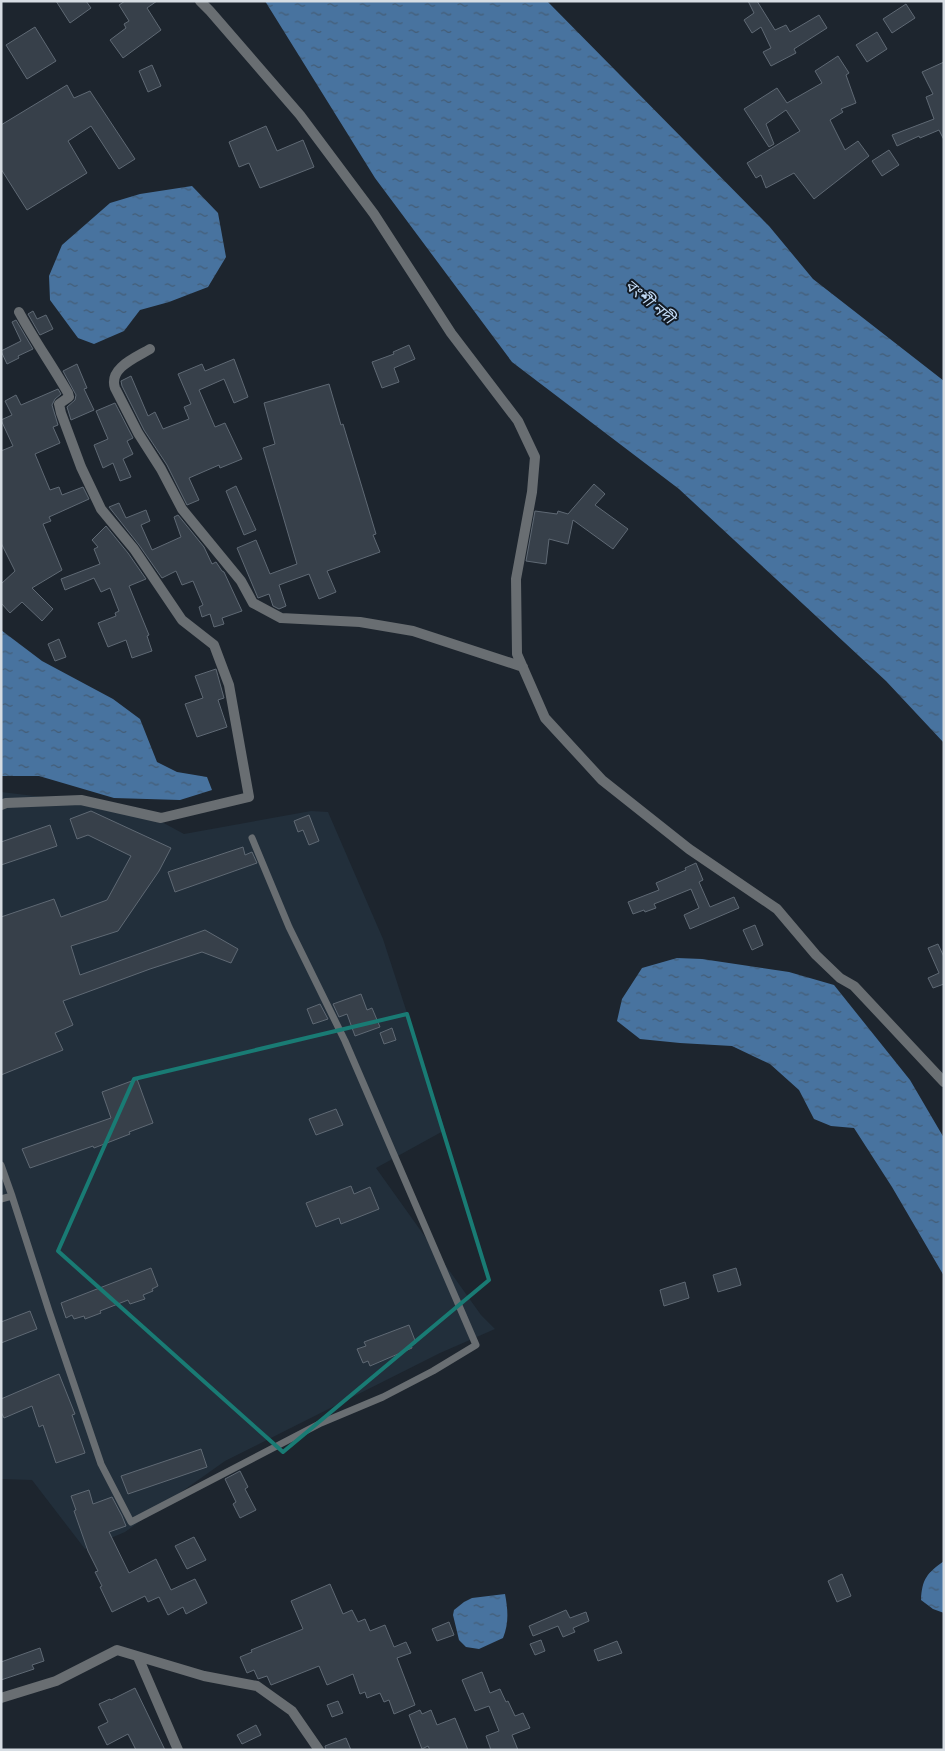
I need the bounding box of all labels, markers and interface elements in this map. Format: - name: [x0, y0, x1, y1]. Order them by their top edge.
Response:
- water label: বংশী নদী: [621, 275, 680, 329]

